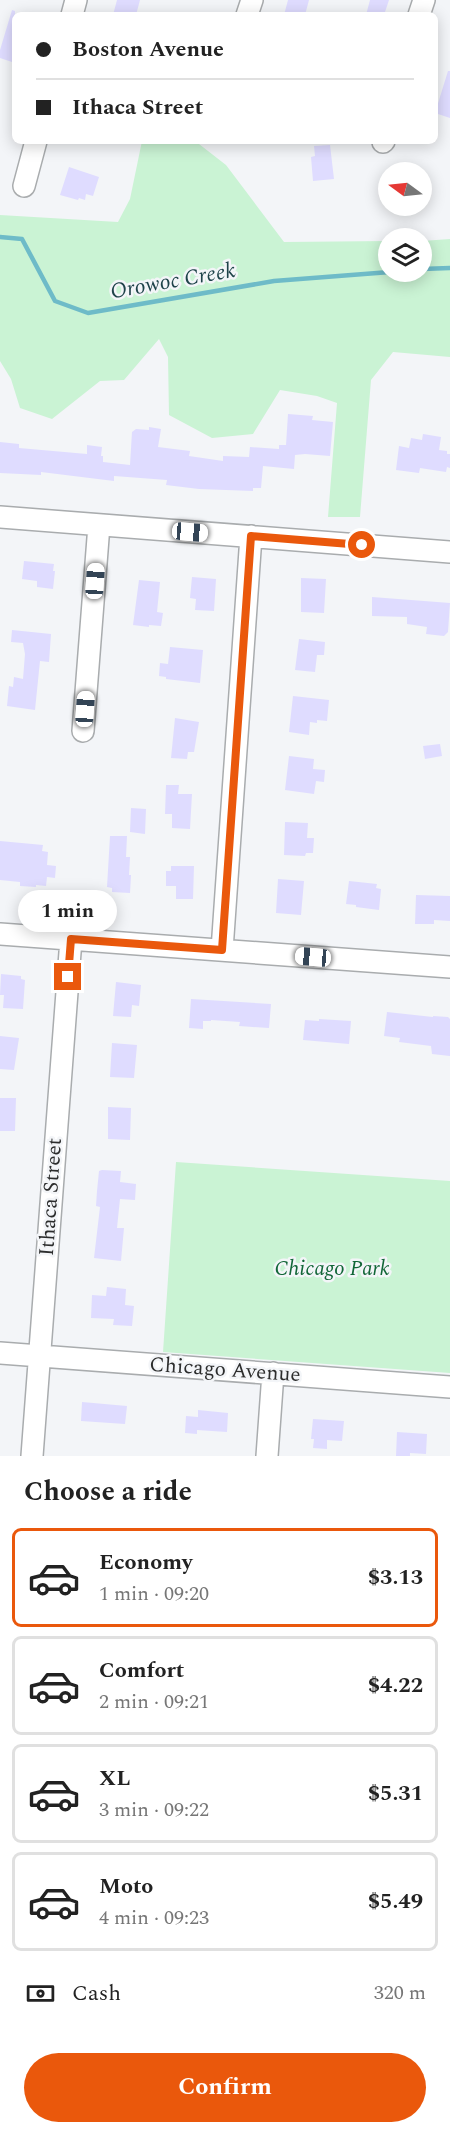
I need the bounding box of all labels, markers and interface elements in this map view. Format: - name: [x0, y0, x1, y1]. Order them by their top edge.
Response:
- text: Boston Avenue: [72, 33, 224, 66]
- text: Ithaca Street: [72, 91, 203, 124]
- north arrow: [378, 162, 432, 216]
- map controls: [378, 162, 432, 282]
- button: layers: [378, 228, 432, 282]
- water label: Orowoc Creek: [108, 254, 238, 308]
- car: [171, 521, 209, 543]
- route start: [348, 531, 375, 558]
- car: [85, 562, 105, 600]
- car: [75, 690, 95, 728]
- callout: 1 min: [19, 890, 118, 932]
- text: 1 min: [41, 896, 94, 926]
- car: [294, 946, 332, 968]
- route end: [54, 963, 81, 990]
- street label: Ithaca Street: [31, 1137, 71, 1257]
- park label: Chicago Park: [274, 1253, 390, 1285]
- street label: Chicago Avenue: [148, 1349, 302, 1391]
- text: Choose a ride: [24, 1471, 192, 1513]
- text: Economy: [99, 1546, 192, 1579]
- icon: car: [27, 1551, 81, 1605]
- text: $3.13: [368, 1561, 423, 1594]
- text: 1 min · 09:20: [99, 1579, 209, 1609]
- text: Comfort: [99, 1654, 184, 1687]
- icon: car: [27, 1659, 81, 1713]
- text: $4.22: [368, 1669, 423, 1702]
- text: 2 min · 09:21: [99, 1687, 209, 1717]
- text: XL: [99, 1762, 130, 1795]
- icon: car: [27, 1767, 81, 1821]
- text: $5.31: [368, 1777, 423, 1810]
- text: 3 min · 09:22: [99, 1795, 209, 1825]
- text: Moto: [99, 1870, 153, 1903]
- icon: car: [27, 1875, 81, 1929]
- text: $5.49: [368, 1885, 423, 1918]
- text: 4 min · 09:23: [99, 1903, 209, 1933]
- icon: cash: [24, 1977, 57, 2010]
- text: Cash: [72, 1977, 121, 2010]
- text: 320 m: [374, 1978, 426, 2008]
- button: Confirm: [24, 2053, 426, 2122]

